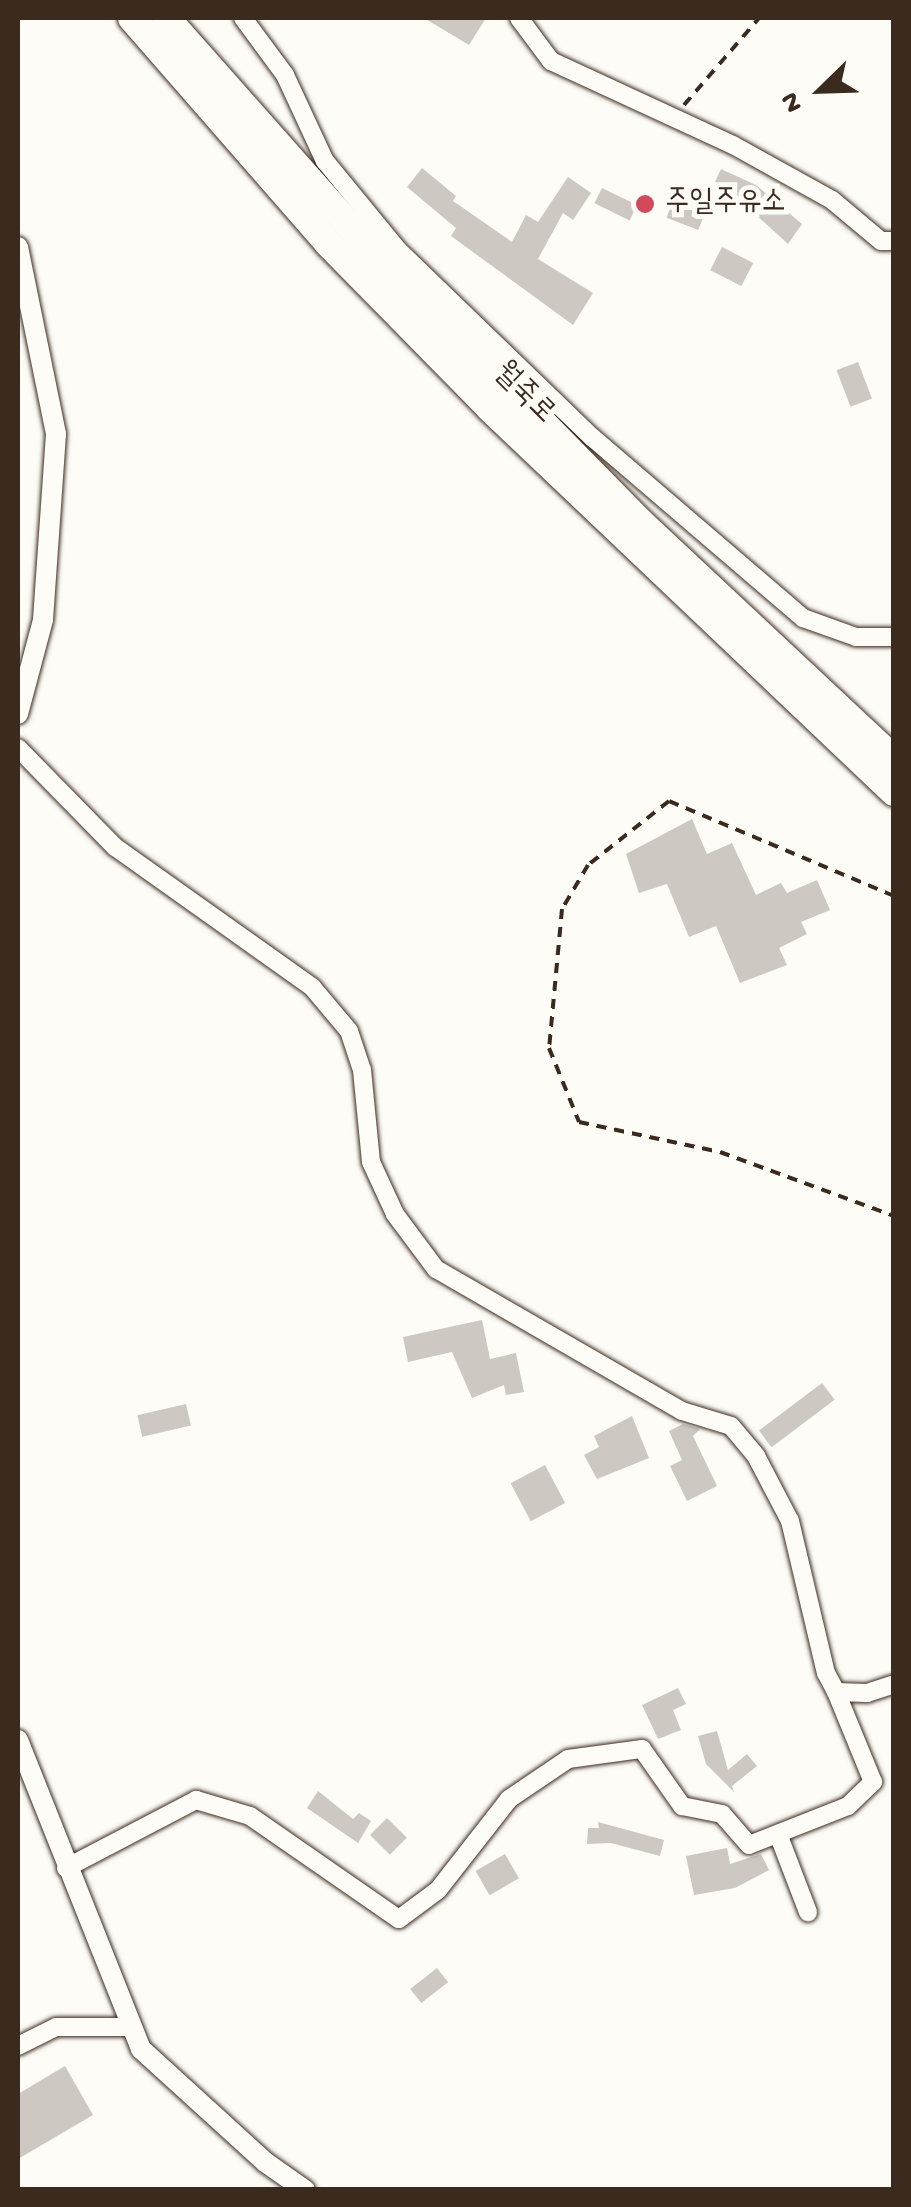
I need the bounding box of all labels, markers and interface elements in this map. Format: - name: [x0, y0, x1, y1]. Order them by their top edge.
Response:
- north arrow: [771, 40, 871, 140]
- text: N: [774, 87, 812, 117]
- place label: 주일주유소: [665, 186, 786, 222]
- marker: 주일주유소: [634, 193, 656, 215]
- street label: 월죽로: [485, 356, 561, 432]

